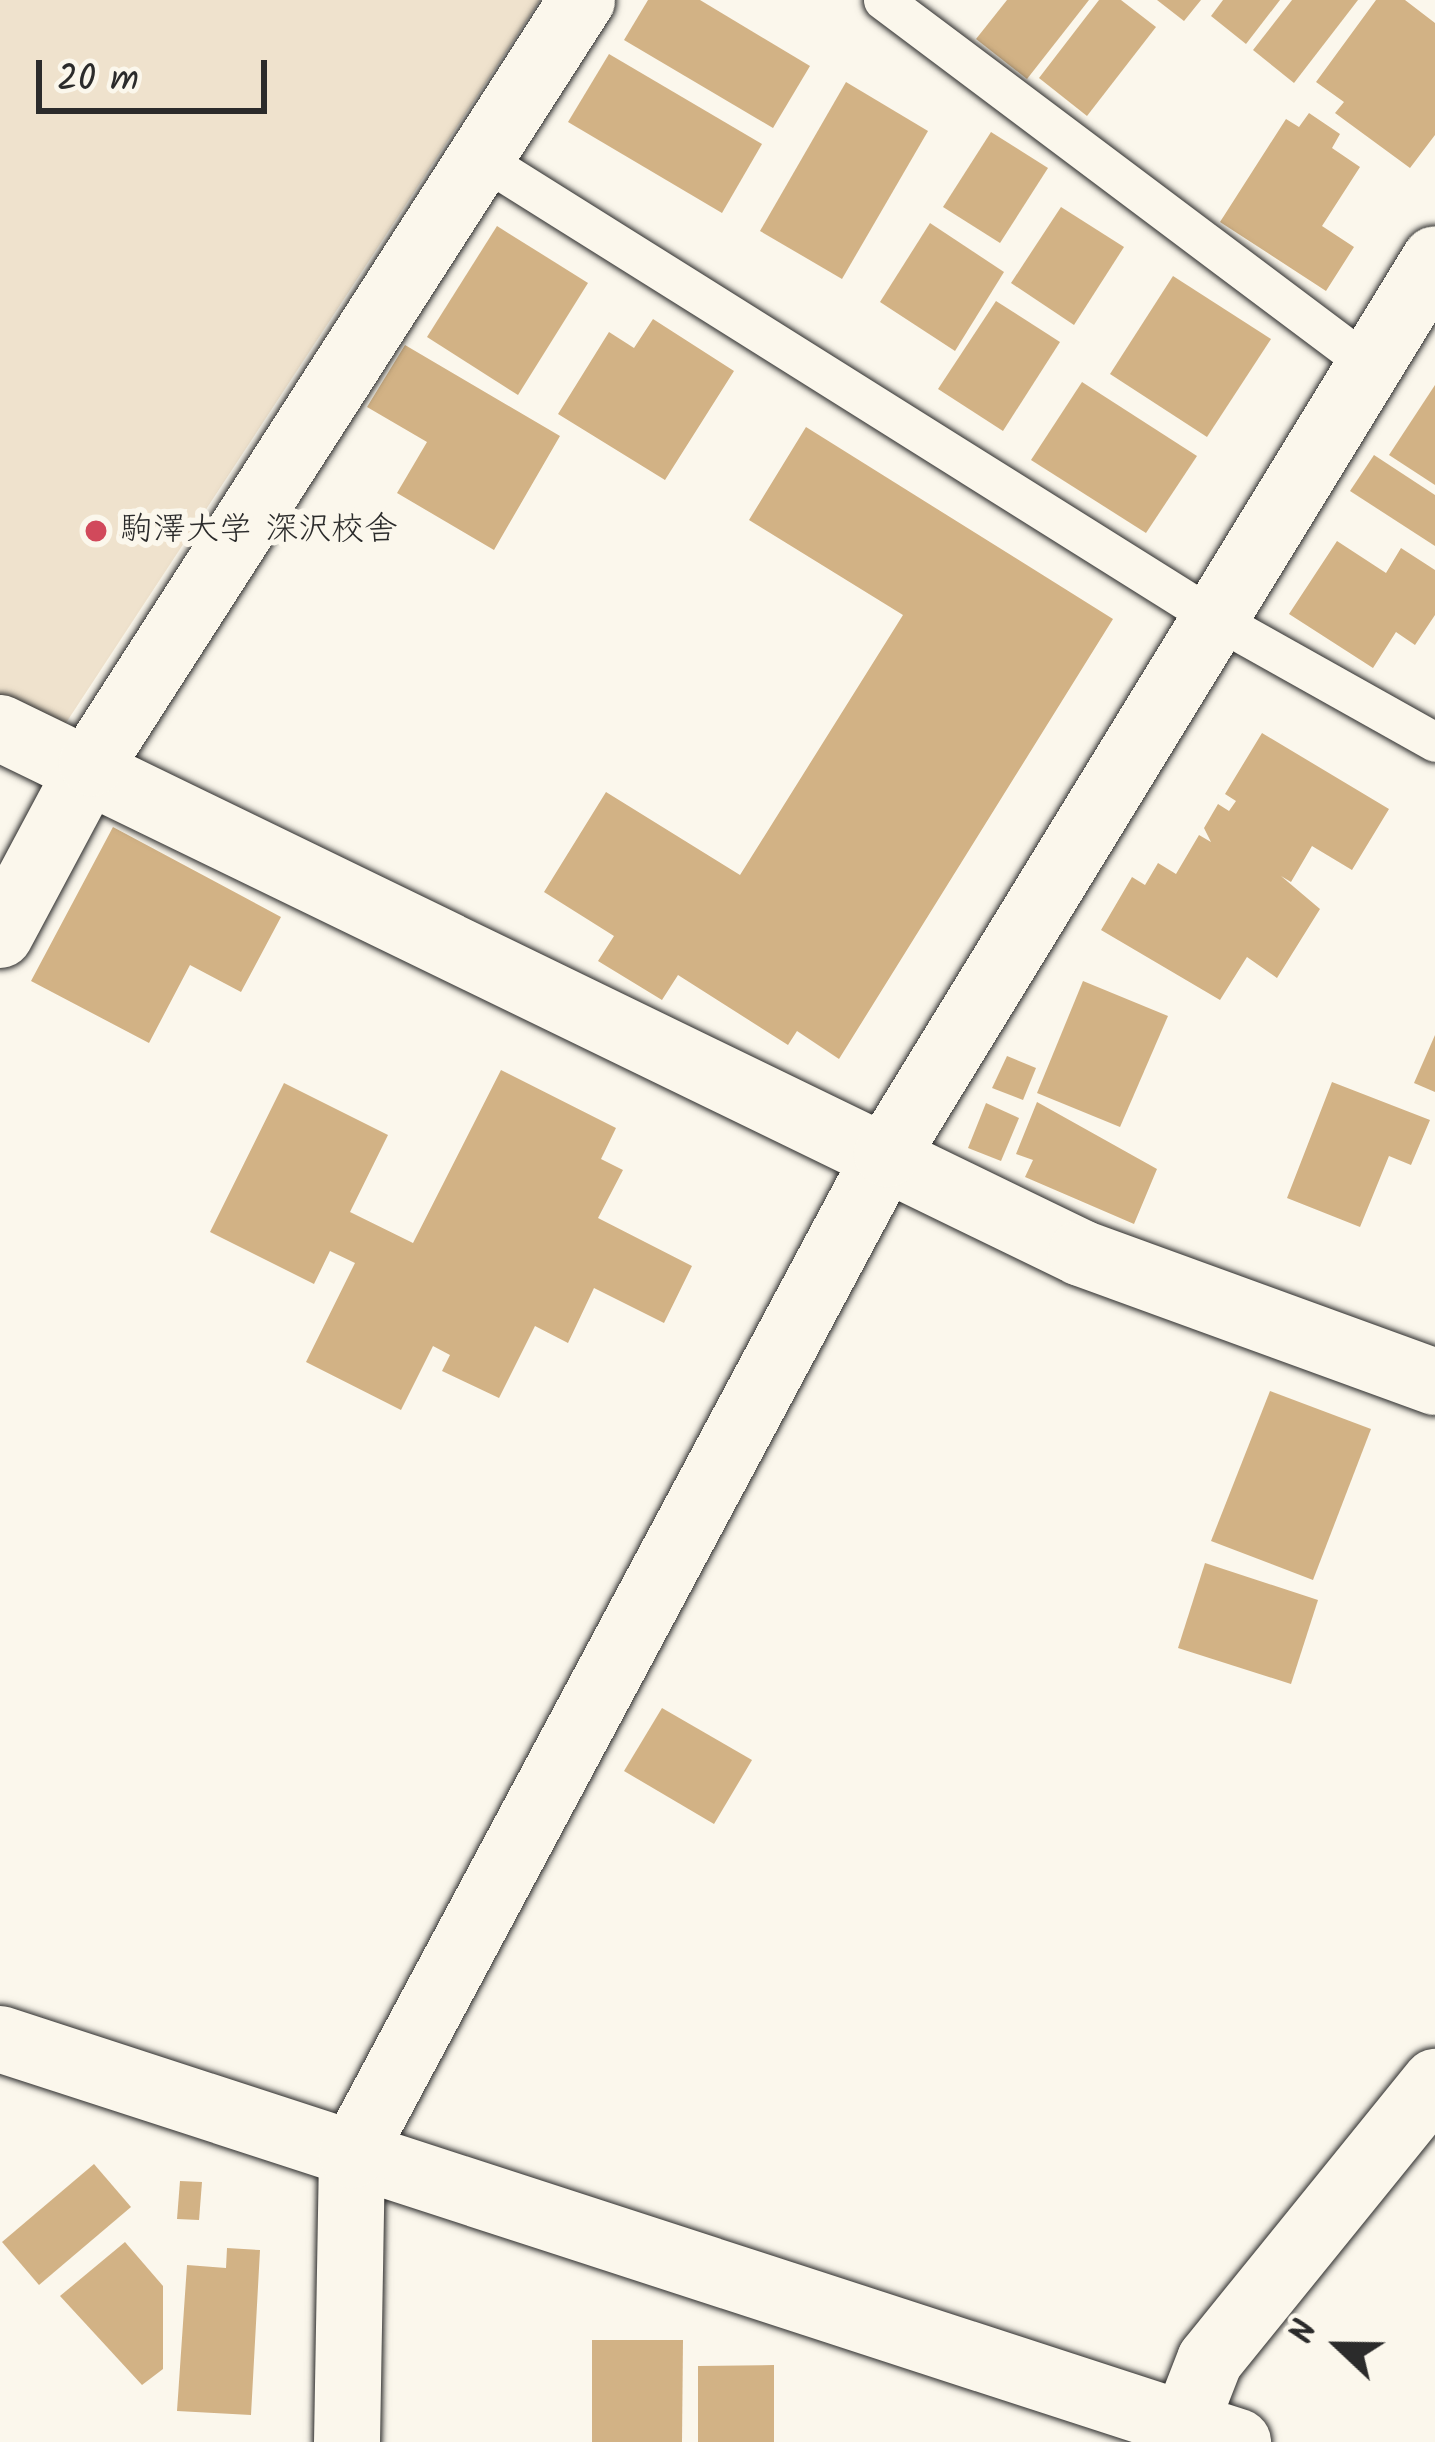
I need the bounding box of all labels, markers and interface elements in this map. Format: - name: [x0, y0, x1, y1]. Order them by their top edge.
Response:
- scale bar: [42, 36, 273, 110]
- text: 20 m: [57, 52, 139, 109]
- place label: 駒澤大学 深沢校舎: [120, 511, 397, 551]
- marker: 駒澤大学 深沢校舎: [83, 518, 109, 544]
- north arrow: [1279, 2286, 1399, 2406]
- text: N: [1277, 2313, 1334, 2352]

